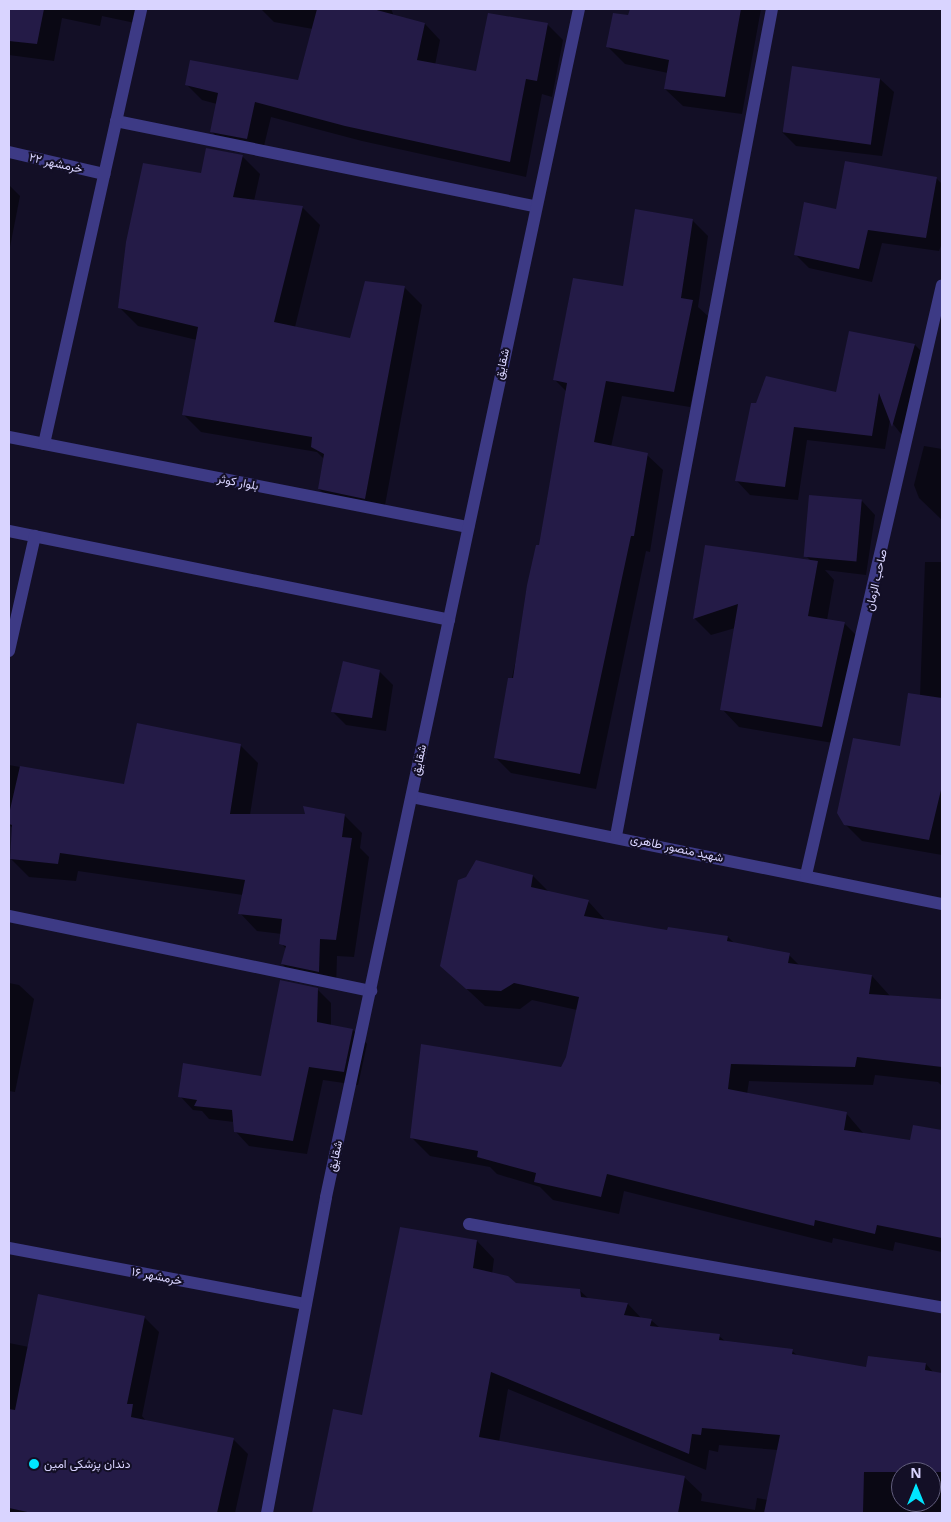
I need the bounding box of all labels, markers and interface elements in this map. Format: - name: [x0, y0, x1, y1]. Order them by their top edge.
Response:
- street label: خرمشهر ۲۲: [28, 150, 84, 176]
- street label: شقایق: [492, 347, 512, 381]
- street label: بلوار کوثر: [216, 471, 260, 493]
- street label: صاحب الزمان: [862, 548, 890, 612]
- street label: شقایق: [409, 743, 429, 777]
- street label: شهید منصور طاهری: [629, 831, 725, 865]
- street label: شقایق: [325, 1139, 345, 1173]
- street label: خرمشهر ۱۶: [130, 1264, 184, 1288]
- place label: دندان پزشکی امین: [44, 1457, 131, 1471]
- marker: دندان پزشکی امین: [28, 1458, 40, 1470]
- north arrow: [891, 1462, 941, 1512]
- text: N: [910, 1463, 922, 1482]

